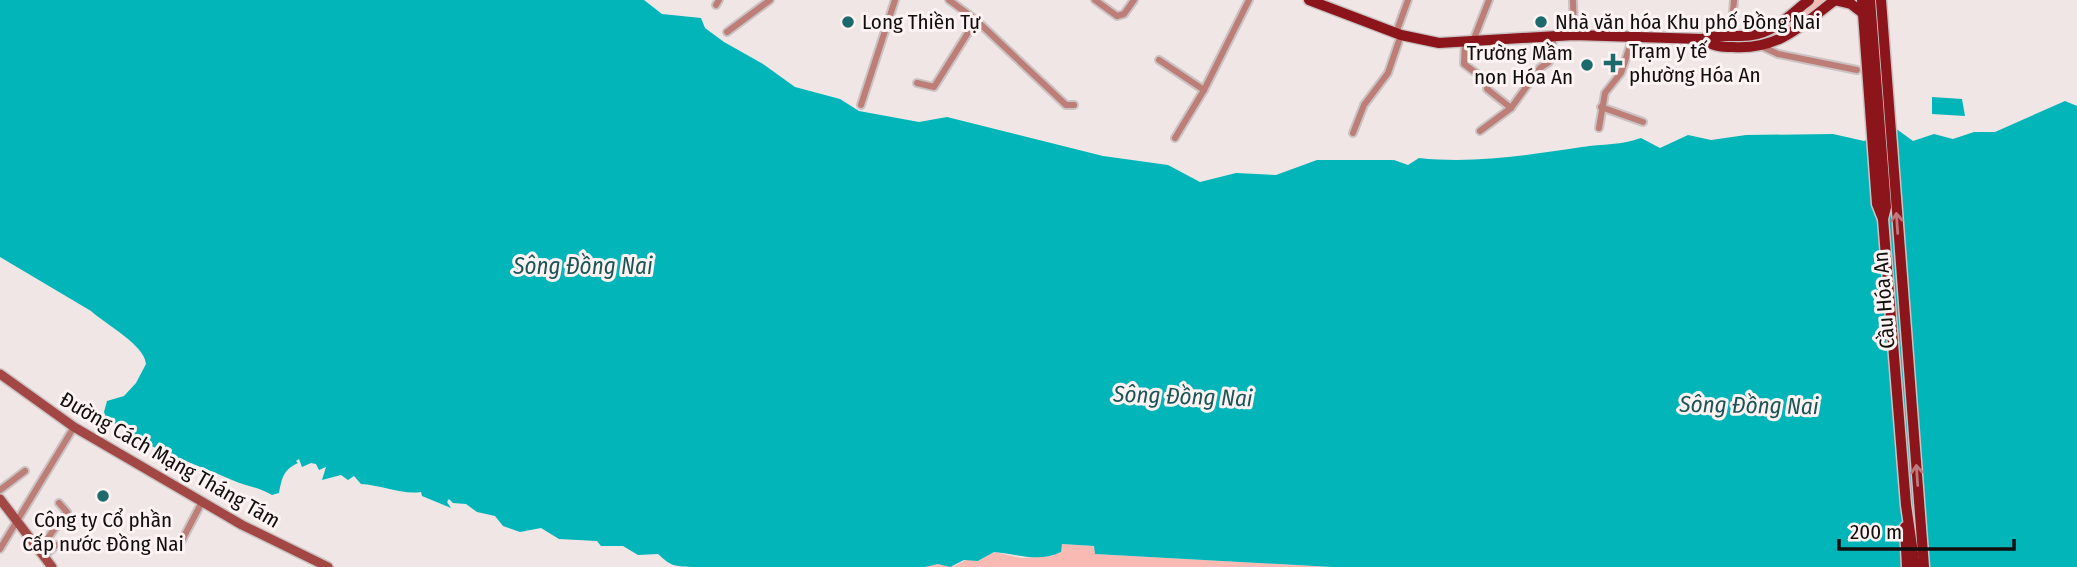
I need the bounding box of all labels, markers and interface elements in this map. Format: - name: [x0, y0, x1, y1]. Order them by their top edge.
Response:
- place label: Long Thiền Tự: [862, 9, 981, 35]
- place label: Nhà văn hóa Khu phố Đồng Nai: [1555, 9, 1821, 35]
- marker: Long Thiền Tự: [840, 14, 856, 30]
- marker: Nhà văn hóa Khu phố Đồng Nai: [1533, 14, 1549, 30]
- place label: Trạm y tế phường Hóa An: [1629, 38, 1761, 88]
- place label: Trường Mầm non Hóa An: [1467, 40, 1573, 90]
- marker: Trạm y tế phường Hóa An: [1603, 53, 1623, 73]
- marker: Trường Mầm non Hóa An: [1579, 57, 1595, 73]
- one-way arrow: [1890, 213, 1903, 235]
- street label: Cầu Hóa An: [1868, 250, 1900, 350]
- water label: Sông Đồng Nai: [512, 252, 653, 280]
- water label: Sông Đồng Nai: [1112, 380, 1253, 412]
- street label: Đường Cách Mạng Tháng Tám: [55, 386, 285, 534]
- water label: Sông Đồng Nai: [1678, 390, 1819, 420]
- one-way arrow: [1910, 464, 1923, 486]
- marker: Công ty Cổ phần Cấp nước Đồng Nai: [95, 488, 111, 504]
- place label: Công ty Cổ phần Cấp nước Đồng Nai: [22, 507, 184, 557]
- scale bar: [1839, 508, 2014, 552]
- text: 200 m: [1850, 519, 1902, 545]

